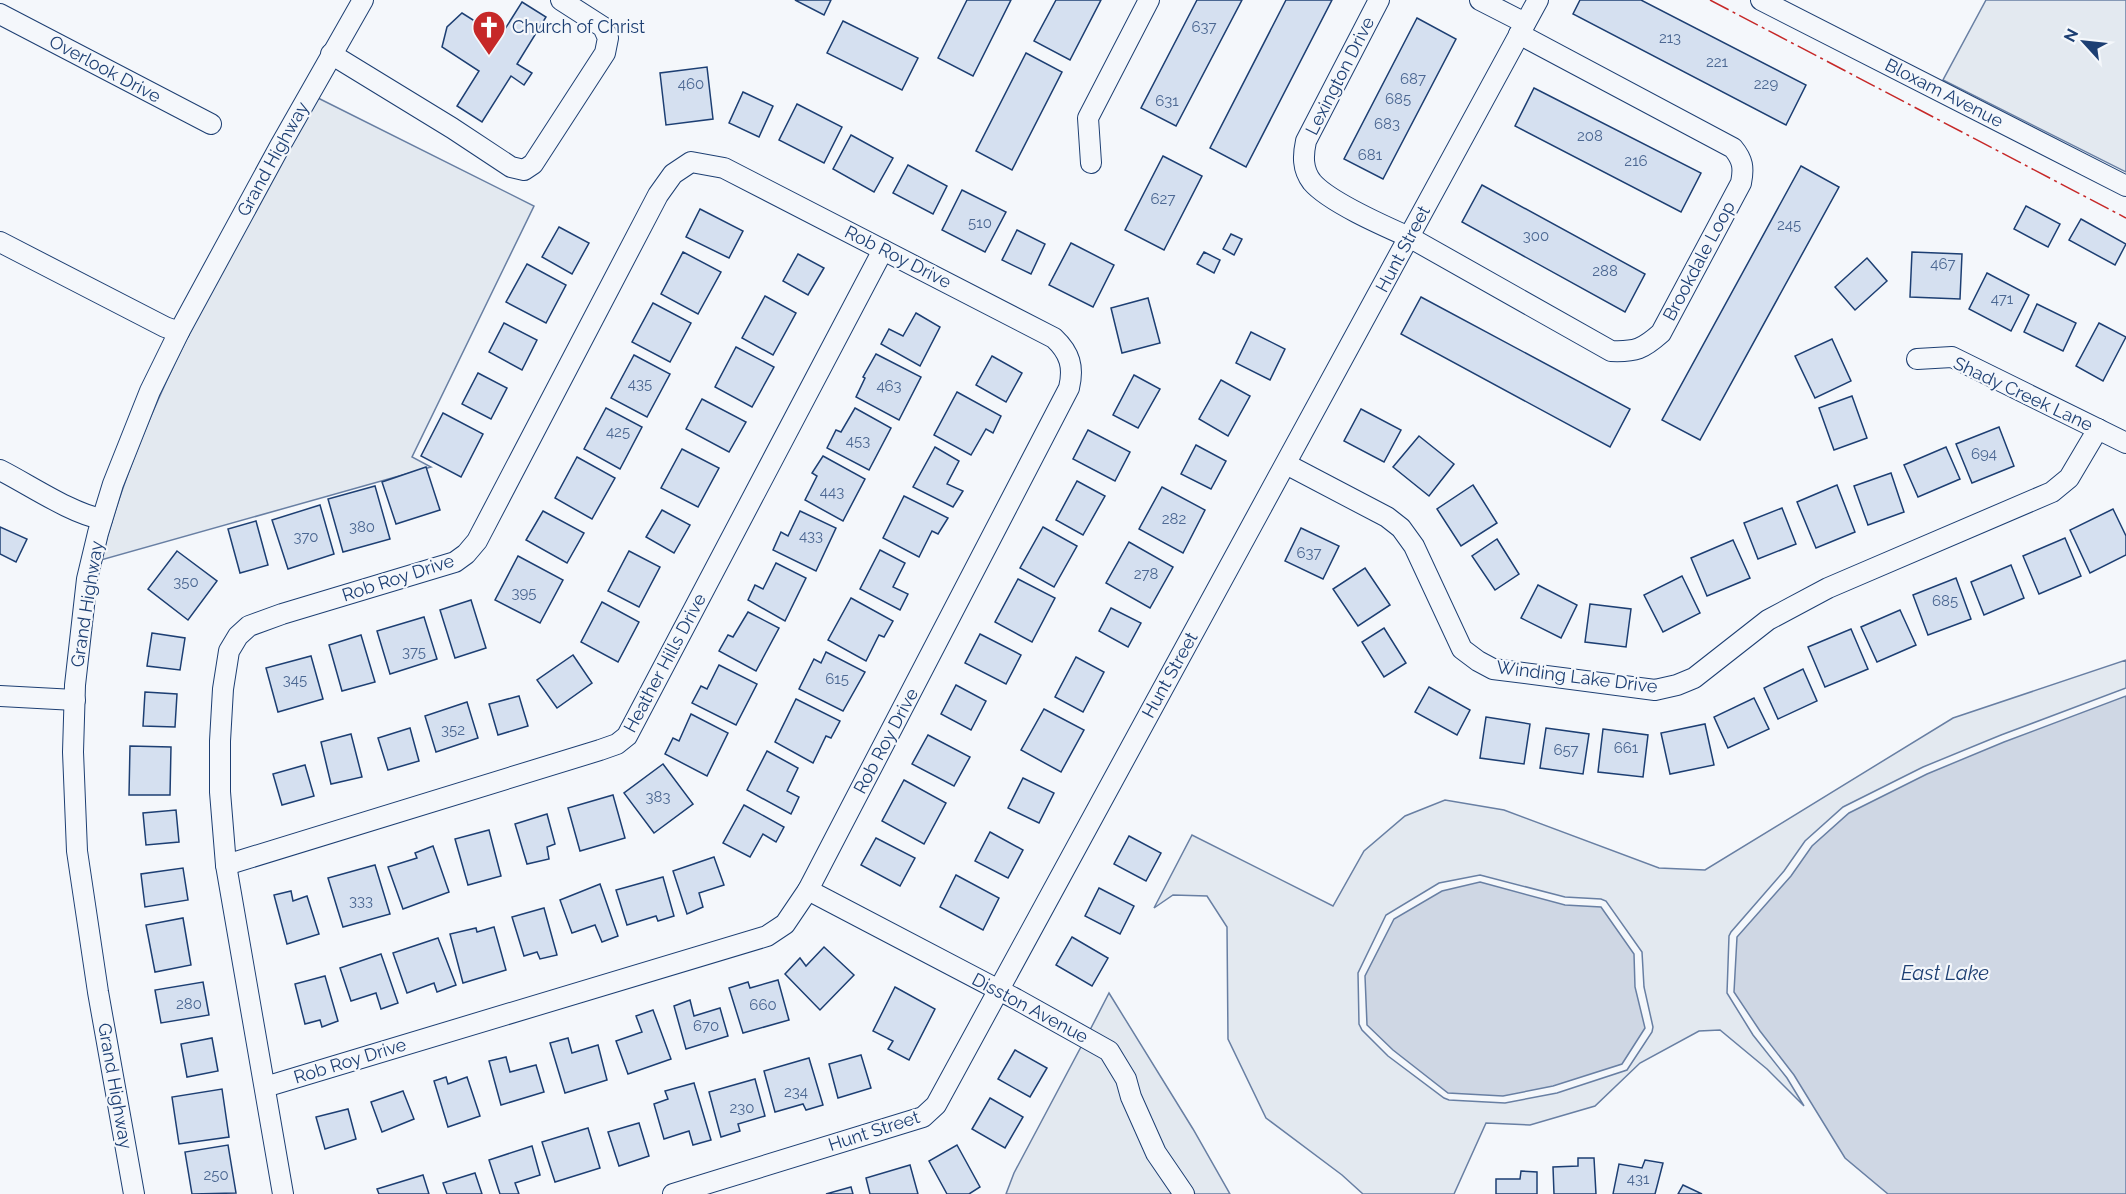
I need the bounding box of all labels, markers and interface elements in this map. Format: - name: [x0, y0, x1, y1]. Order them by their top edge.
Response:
- church icon: Church of Christ: [471, 9, 507, 56]
- north arrow: [2054, 12, 2114, 72]
- street label: Lexington Drive: [1301, 13, 1379, 138]
- place label: Church of Christ: [512, 16, 645, 37]
- house number: 637: [1191, 18, 1217, 36]
- text: N: [2060, 26, 2082, 45]
- house number: 213: [1659, 29, 1681, 47]
- street label: Overlook Drive: [46, 30, 165, 107]
- house number: 221: [1706, 53, 1729, 71]
- street label: Bloxam Avenue: [1882, 54, 2007, 132]
- house number: 687: [1400, 70, 1426, 88]
- house number: 460: [678, 75, 704, 93]
- house number: 229: [1754, 75, 1778, 93]
- house number: 685: [1385, 90, 1411, 108]
- house number: 631: [1155, 92, 1179, 110]
- street label: Grand Highway: [232, 98, 313, 220]
- house number: 683: [1374, 115, 1400, 133]
- house number: 208: [1577, 127, 1603, 145]
- house number: 681: [1358, 146, 1383, 164]
- house number: 216: [1624, 152, 1648, 170]
- house number: 627: [1151, 190, 1175, 208]
- street label: Brookdale Loop: [1658, 197, 1739, 324]
- street label: Hunt Street: [1371, 202, 1434, 296]
- house number: 510: [968, 214, 992, 232]
- house number: 245: [1777, 216, 1801, 234]
- street label: Rob Roy Drive: [842, 221, 955, 293]
- house number: 300: [1523, 227, 1549, 245]
- house number: 467: [1930, 255, 1956, 273]
- house number: 288: [1592, 262, 1618, 280]
- house number: 471: [1991, 290, 2014, 308]
- street label: Shady Creek Lane: [1950, 352, 2097, 435]
- house number: 435: [628, 375, 652, 393]
- house number: 463: [876, 377, 902, 395]
- house number: 425: [606, 423, 630, 441]
- house number: 453: [846, 432, 870, 450]
- house number: 694: [1971, 445, 1997, 463]
- house number: 443: [820, 483, 844, 501]
- house number: 282: [1162, 510, 1186, 528]
- house number: 380: [349, 518, 375, 536]
- house number: 433: [799, 527, 823, 545]
- house number: 370: [293, 528, 319, 546]
- street label: Grand Highway: [66, 539, 107, 669]
- house number: 637: [1296, 544, 1322, 562]
- street label: Rob Roy Drive: [339, 549, 457, 606]
- house number: 278: [1134, 565, 1158, 583]
- house number: 350: [173, 573, 199, 591]
- house number: 395: [512, 584, 536, 602]
- street label: Heather Hills Drive: [619, 589, 710, 736]
- house number: 685: [1932, 592, 1958, 610]
- street label: Hunt Street: [1137, 628, 1202, 721]
- house number: 375: [402, 643, 426, 661]
- street label: Winding Lake Drive: [1495, 656, 1659, 697]
- house number: 615: [825, 670, 849, 688]
- house number: 345: [283, 671, 307, 689]
- street label: Rob Roy Drive: [849, 684, 922, 797]
- house number: 352: [441, 721, 465, 739]
- house number: 661: [1614, 739, 1639, 757]
- house number: 657: [1553, 741, 1579, 759]
- house number: 383: [646, 788, 670, 806]
- house number: 333: [349, 892, 373, 910]
- water label: East Lake: [1901, 961, 1989, 985]
- street label: Disston Avenue: [969, 968, 1092, 1047]
- house number: 280: [176, 995, 202, 1013]
- house number: 660: [749, 996, 777, 1014]
- house number: 670: [693, 1017, 719, 1035]
- street label: Grand Highway: [94, 1021, 137, 1151]
- street label: Rob Roy Drive: [291, 1033, 409, 1088]
- house number: 234: [784, 1083, 808, 1101]
- house number: 230: [729, 1099, 755, 1117]
- street label: Hunt Street: [825, 1106, 922, 1155]
- house number: 250: [203, 1166, 229, 1184]
- house number: 431: [1627, 1170, 1650, 1188]

